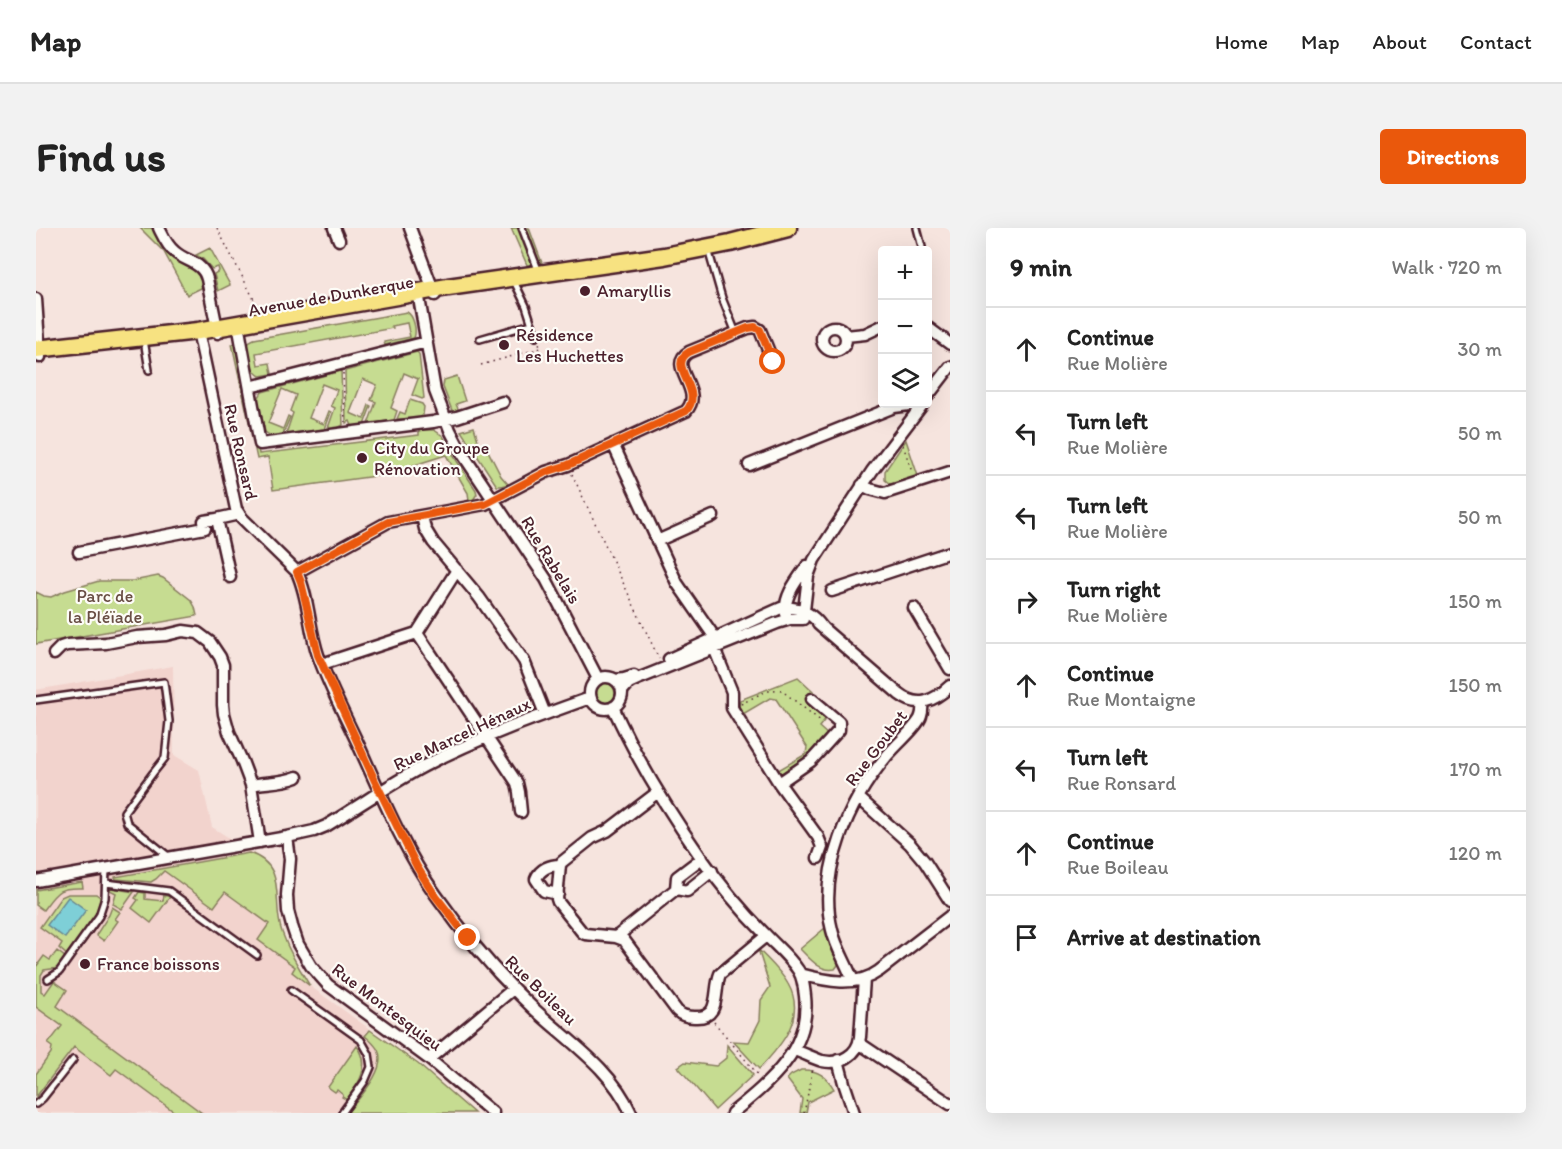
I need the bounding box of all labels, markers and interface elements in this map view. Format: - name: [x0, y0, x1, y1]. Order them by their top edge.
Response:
- text: Map: [30, 24, 81, 58]
- text: Home: [1215, 29, 1268, 54]
- text: Map: [1301, 29, 1340, 54]
- text: About: [1373, 29, 1427, 54]
- text: Contact: [1460, 29, 1532, 54]
- button: Directions: [1380, 129, 1526, 184]
- text: Find us: [36, 131, 166, 182]
- map controls: [878, 246, 932, 408]
- button: +: [878, 246, 932, 300]
- text: 9 min: [1010, 251, 1072, 283]
- text: Walk · 720 m: [1391, 255, 1502, 279]
- street label: Avenue de Dunkerque: [247, 271, 415, 321]
- place label: Amaryllis: [597, 280, 671, 302]
- marker: Amaryllis: [578, 284, 592, 298]
- button: −: [878, 300, 932, 354]
- place label: Résidence Les Huchettes: [516, 324, 624, 367]
- text: Continue: [1067, 324, 1154, 351]
- icon: ahead: [1010, 333, 1043, 366]
- text: 30 m: [1457, 337, 1502, 361]
- marker: Résidence Les Huchettes: [497, 338, 511, 352]
- route start: [759, 348, 785, 374]
- text: Rue Molière: [1067, 351, 1168, 375]
- button: layers: [878, 354, 932, 408]
- street label: Rue Ronsard: [219, 402, 263, 502]
- text: Turn left: [1067, 408, 1148, 435]
- icon: left: [1010, 417, 1043, 450]
- text: 50 m: [1458, 421, 1502, 445]
- text: Rue Molière: [1067, 435, 1168, 459]
- place label: City du Groupe Rénovation: [374, 437, 489, 480]
- marker: City du Groupe Rénovation: [355, 451, 369, 465]
- text: Turn left: [1067, 492, 1148, 519]
- icon: left: [1010, 501, 1043, 534]
- text: 50 m: [1458, 505, 1502, 529]
- street label: Rue Rabelais: [516, 512, 586, 608]
- text: Rue Molière: [1067, 519, 1168, 543]
- text: Turn right: [1067, 576, 1161, 603]
- park label: Parc de la Pléïade: [68, 585, 142, 628]
- icon: right: [1010, 585, 1043, 618]
- text: 150 m: [1449, 589, 1502, 613]
- text: Rue Molière: [1067, 603, 1168, 627]
- text: Continue: [1067, 660, 1154, 687]
- icon: ahead: [1010, 669, 1043, 702]
- text: 150 m: [1449, 673, 1502, 697]
- text: Rue Montaigne: [1067, 687, 1196, 711]
- street label: Rue Marcel Hénaux: [390, 692, 535, 775]
- street label: Rue Goubet: [840, 705, 912, 790]
- text: Turn left: [1067, 744, 1148, 771]
- icon: left: [1010, 753, 1043, 786]
- text: 170 m: [1449, 757, 1502, 781]
- text: Rue Ronsard: [1067, 771, 1176, 795]
- text: Continue: [1067, 828, 1154, 855]
- icon: ahead: [1010, 837, 1043, 870]
- text: 120 m: [1449, 841, 1502, 865]
- text: Rue Boileau: [1067, 855, 1169, 879]
- icon: arrive: [1010, 921, 1043, 954]
- route end: [454, 924, 480, 950]
- text: Arrive at destination: [1067, 924, 1261, 951]
- street label: Rue Boileau: [500, 950, 582, 1030]
- place label: France boissons: [97, 953, 220, 975]
- marker: France boissons: [78, 957, 92, 971]
- street label: Rue Montesquieu: [327, 958, 447, 1056]

